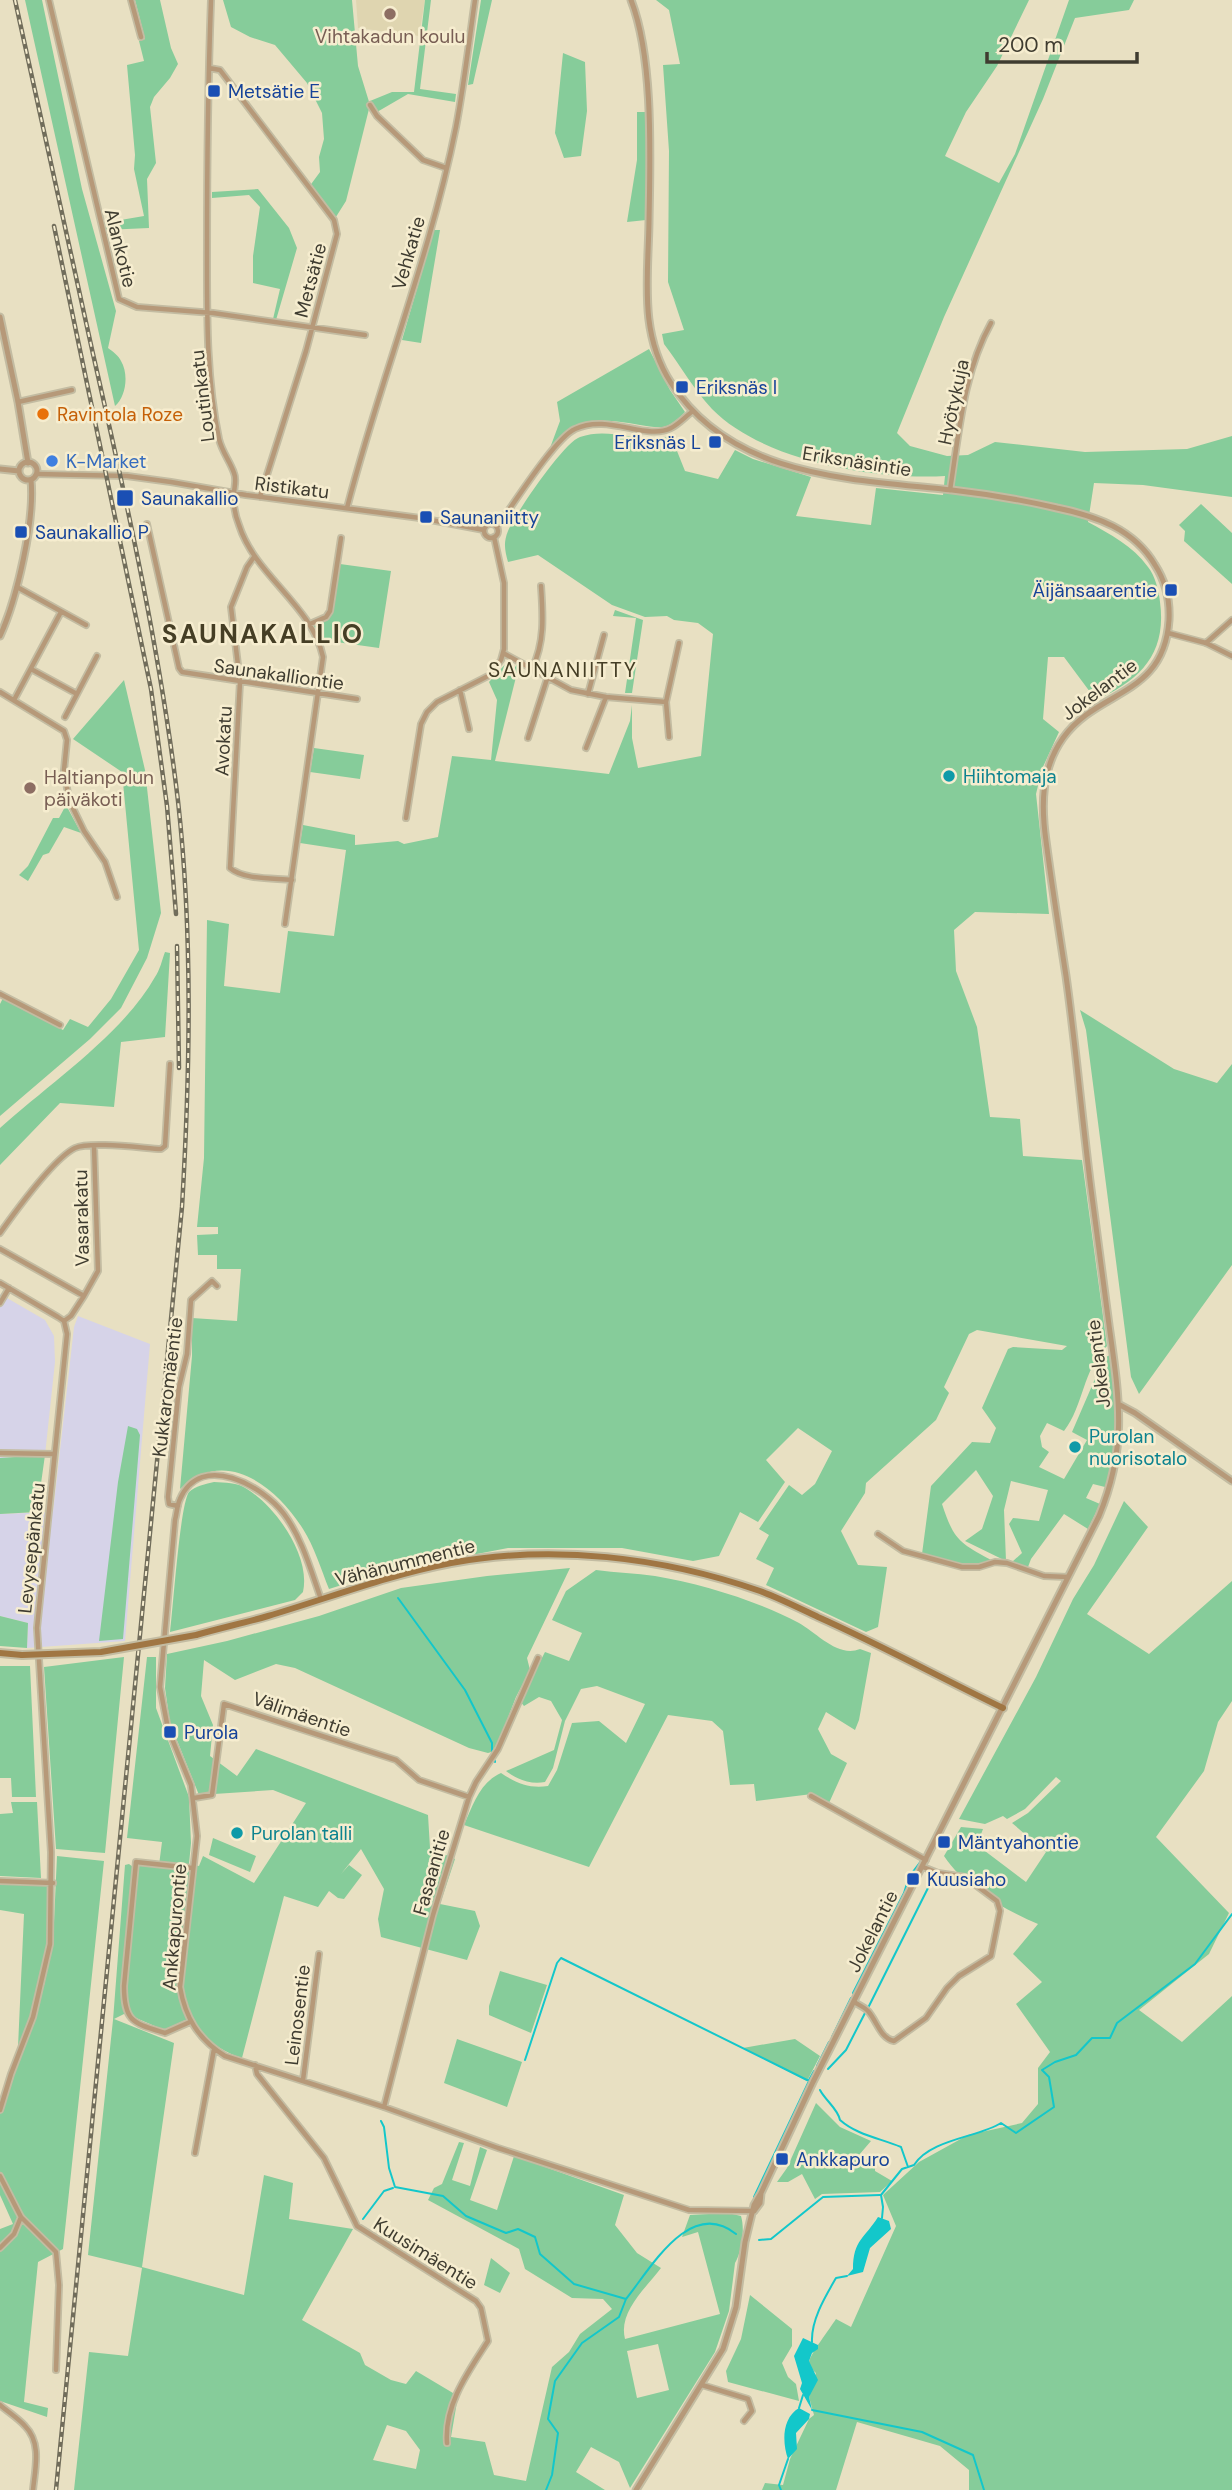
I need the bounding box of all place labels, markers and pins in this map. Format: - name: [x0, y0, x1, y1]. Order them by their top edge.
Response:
- marker: Vihtakadun koulu: [382, 6, 398, 22]
- place label: Vihtakadun koulu: [315, 24, 465, 49]
- place label: Metsätie E: [228, 79, 320, 104]
- marker: Metsätie E: [206, 83, 222, 99]
- place label: Eriksnäs I: [696, 375, 777, 400]
- marker: Eriksnäs I: [674, 379, 690, 395]
- place label: Ravintola Roze: [57, 402, 183, 427]
- marker: Ravintola Roze: [35, 406, 51, 422]
- place label: Eriksnäs L: [614, 430, 701, 455]
- marker: Eriksnäs L: [707, 434, 723, 450]
- place label: K-Market: [66, 449, 146, 474]
- marker: K-Market: [44, 453, 60, 469]
- place label: Saunakallio: [141, 486, 239, 511]
- marker: Saunakallio: [115, 488, 135, 508]
- place label: Saunaniitty: [440, 505, 539, 530]
- marker: Saunaniitty: [418, 509, 434, 525]
- place label: Saunakallio P: [35, 520, 149, 545]
- marker: Saunakallio P: [13, 524, 29, 540]
- place label: Äijänsaarentie: [1033, 578, 1157, 603]
- marker: Äijänsaarentie: [1163, 582, 1179, 598]
- place label: Hiihtomaja: [963, 764, 1057, 789]
- place label: Haltianpolun päiväkoti: [44, 765, 154, 812]
- marker: Hiihtomaja: [941, 768, 957, 784]
- marker: Haltianpolun päiväkoti: [22, 780, 38, 796]
- place label: Purolan nuorisotalo: [1089, 1424, 1187, 1471]
- marker: Purolan nuorisotalo: [1067, 1439, 1083, 1455]
- place label: Purola: [184, 1720, 238, 1745]
- marker: Purola: [162, 1724, 178, 1740]
- place label: Purolan talli: [251, 1821, 352, 1846]
- marker: Purolan talli: [229, 1825, 245, 1841]
- place label: Mäntyahontie: [958, 1830, 1079, 1855]
- marker: Mäntyahontie: [936, 1834, 952, 1850]
- place label: Kuusiaho: [927, 1867, 1006, 1892]
- marker: Kuusiaho: [905, 1871, 921, 1887]
- place label: Ankkapuro: [796, 2147, 890, 2172]
- marker: Ankkapuro: [774, 2151, 790, 2167]

